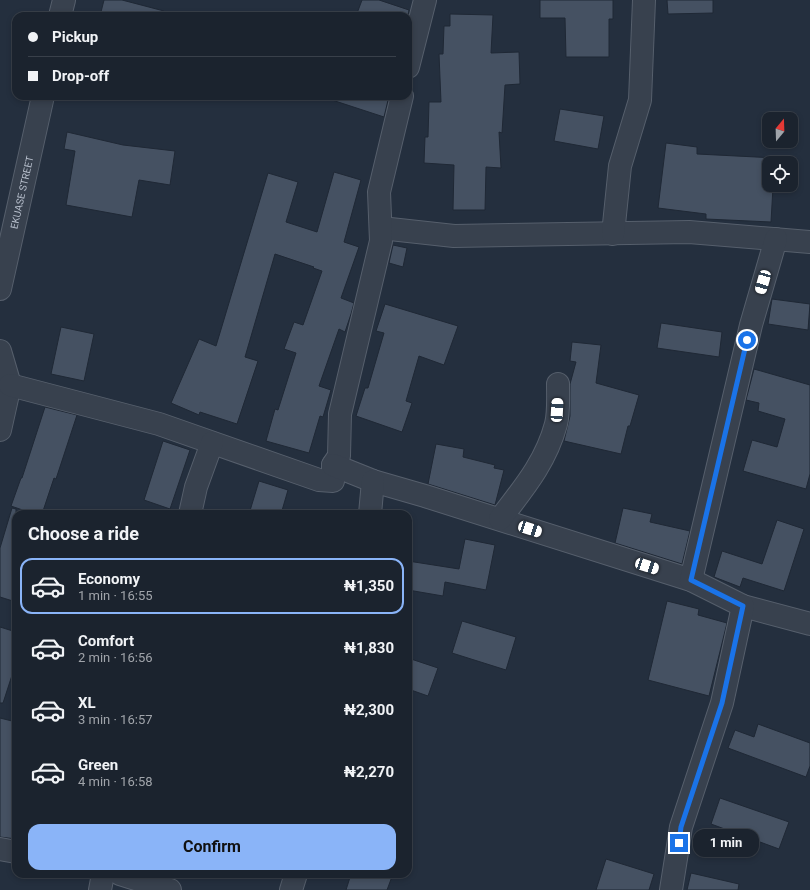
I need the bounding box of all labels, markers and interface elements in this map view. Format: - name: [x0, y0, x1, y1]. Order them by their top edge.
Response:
- text: Pickup: [52, 28, 98, 46]
- text: Drop-off: [52, 67, 109, 85]
- north arrow: [762, 112, 798, 148]
- map controls: [762, 112, 798, 192]
- street label: EKUASE STREET: [9, 155, 35, 230]
- button: locate: [762, 156, 798, 192]
- car: [754, 269, 772, 295]
- route start: [738, 331, 756, 349]
- car: [550, 398, 564, 422]
- car: [517, 520, 543, 538]
- text: Choose a ride: [28, 523, 139, 544]
- car: [634, 557, 660, 575]
- icon: car: [30, 568, 66, 604]
- text: Economy: [78, 570, 140, 588]
- text: ₦1,350: [344, 577, 394, 595]
- text: 1 min · 16:55: [78, 588, 153, 603]
- icon: car: [30, 630, 66, 666]
- text: Comfort: [78, 632, 134, 650]
- text: ₦1,830: [344, 639, 394, 657]
- text: 2 min · 16:56: [78, 650, 153, 665]
- icon: car: [30, 692, 66, 728]
- text: XL: [78, 694, 96, 712]
- text: ₦2,300: [344, 701, 394, 719]
- text: 3 min · 16:57: [78, 712, 153, 727]
- icon: car: [30, 754, 66, 790]
- text: Green: [78, 756, 118, 774]
- text: ₦2,270: [344, 763, 394, 781]
- text: 4 min · 16:58: [78, 774, 153, 789]
- button: Confirm: [28, 824, 396, 870]
- callout: 1 min: [693, 829, 759, 857]
- route end: [670, 834, 688, 852]
- text: 1 min: [710, 835, 742, 850]

